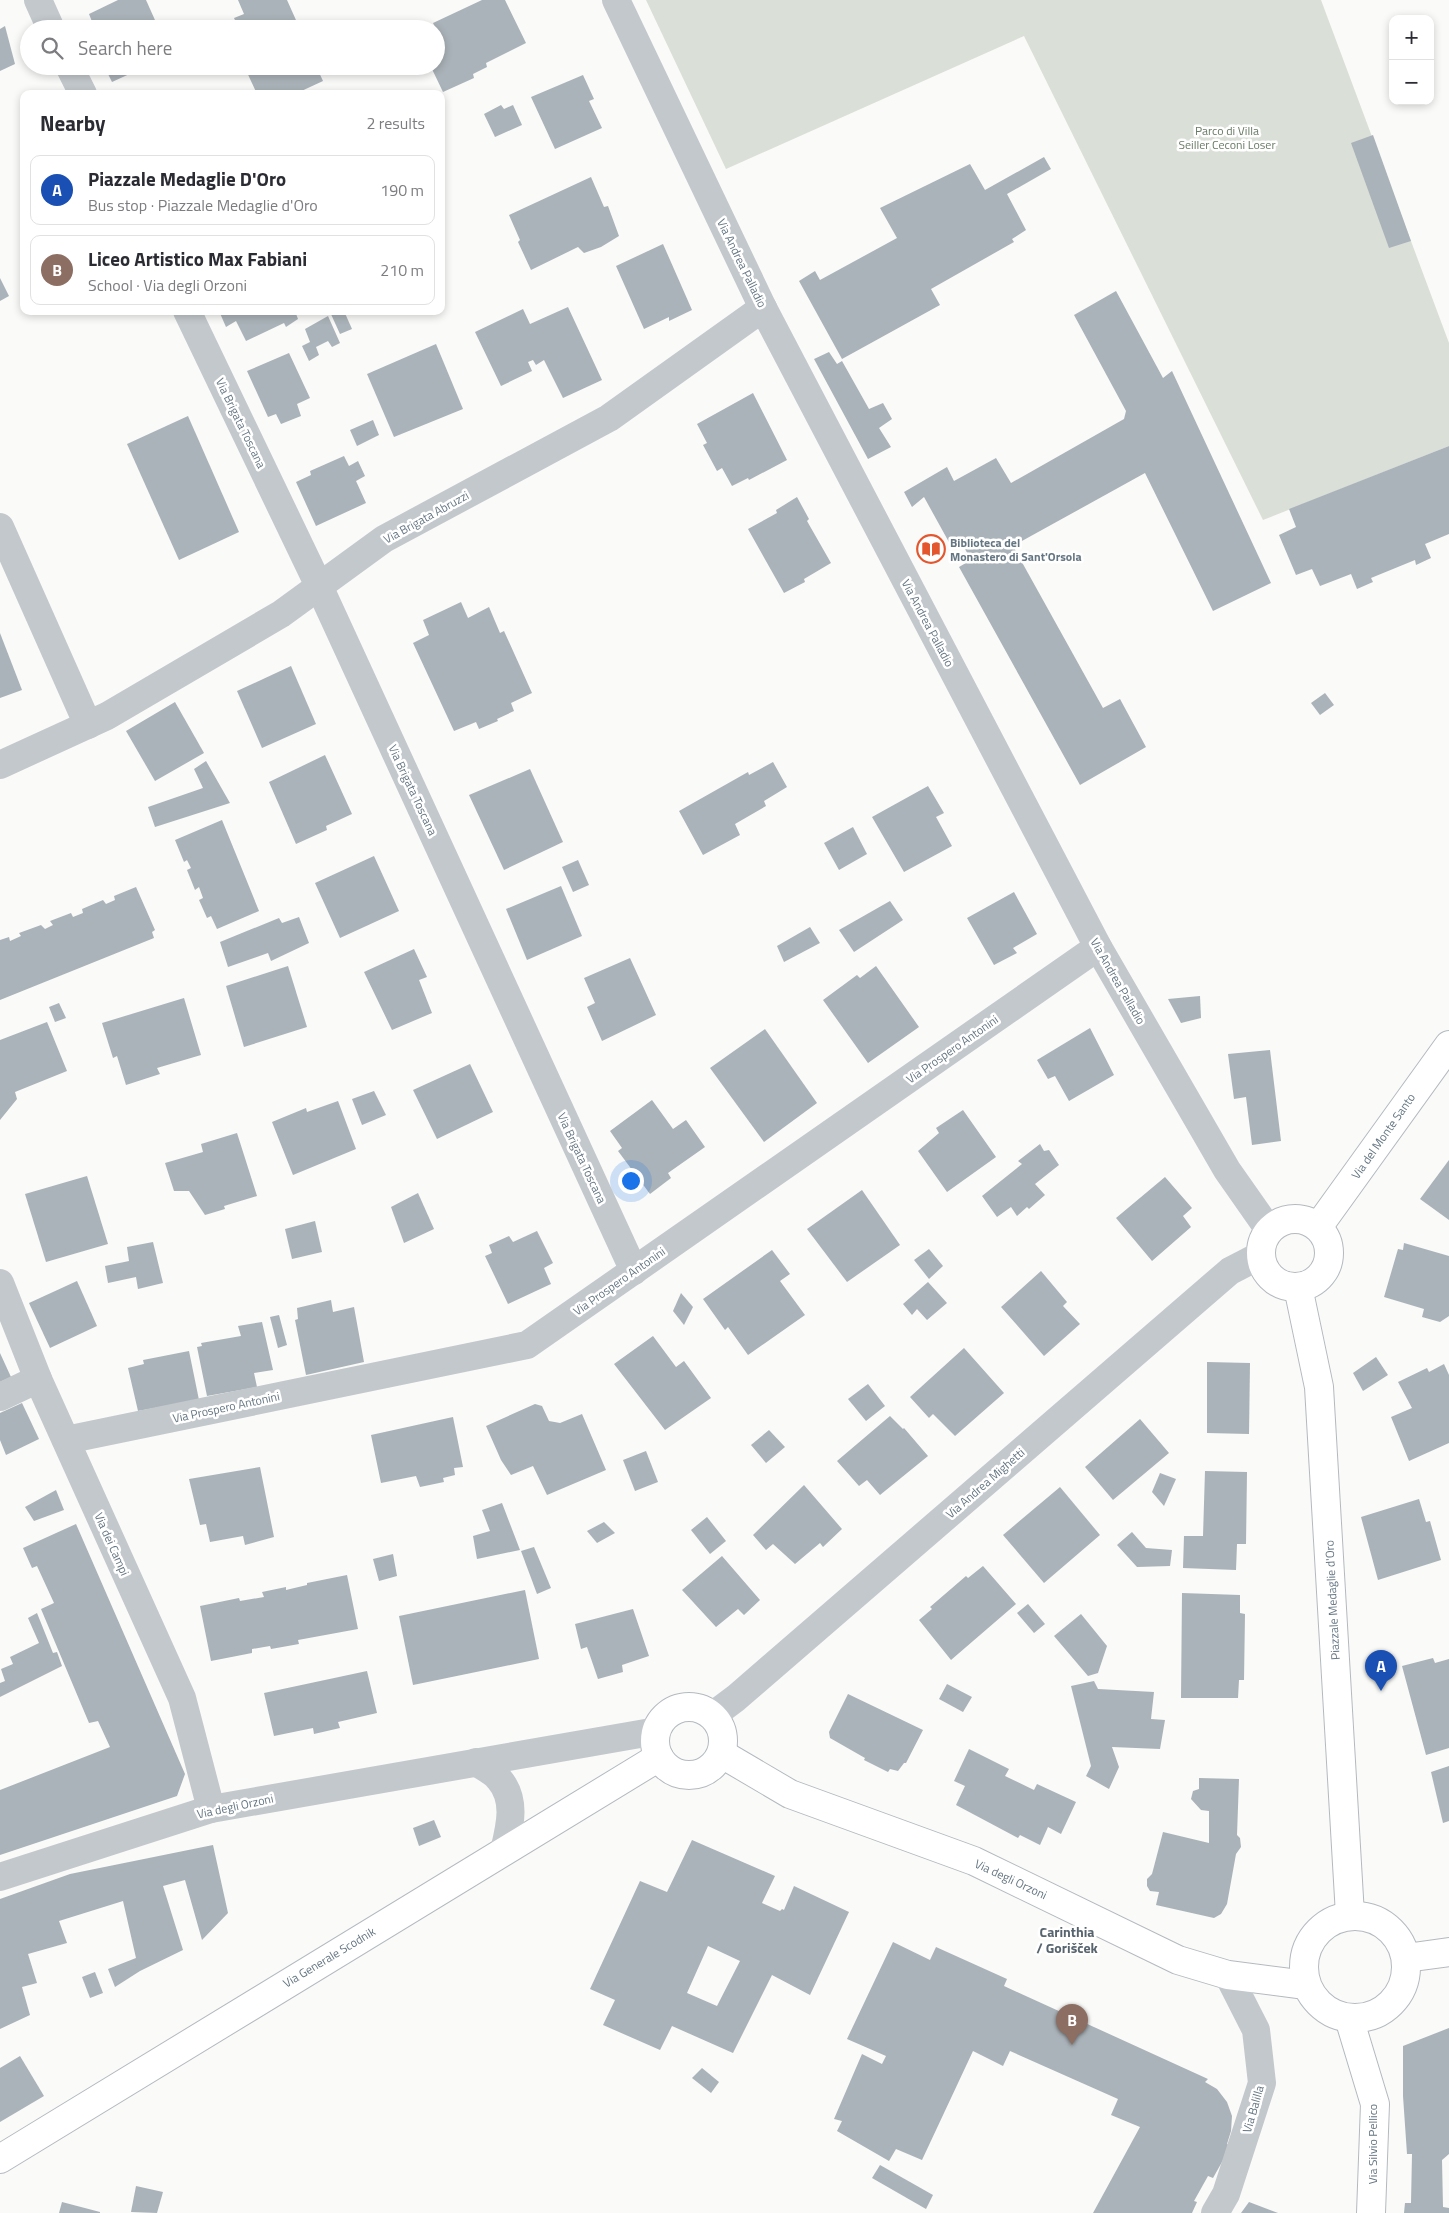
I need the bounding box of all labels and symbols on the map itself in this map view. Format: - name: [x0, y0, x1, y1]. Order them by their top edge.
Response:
- park label: Parco di Villa Seiller Ceconi Loser: [1178, 121, 1276, 154]
- street label: Via Andrea Palladio: [712, 215, 772, 311]
- street label: Via Brigata Toscana: [211, 375, 271, 471]
- street label: Via Brigata Abruzzi: [380, 486, 472, 548]
- place label: Biblioteca del Monastero di Sant'Orsola: [950, 533, 1082, 566]
- library icon: Biblioteca del Monastero di Sant'Orsola: [916, 534, 946, 564]
- street label: Via Andrea Palladio: [897, 576, 959, 670]
- street label: Via Brigata Toscana: [384, 741, 442, 839]
- street label: Via Andrea Palladio: [1086, 934, 1150, 1028]
- street label: Via Prospero Antonini: [902, 1010, 1002, 1088]
- street label: Via del Monte Santo: [1346, 1089, 1420, 1183]
- street label: Via Brigata Toscana: [553, 1109, 611, 1207]
- your location: [618, 1168, 644, 1194]
- street label: Via Prospero Antonini: [569, 1242, 669, 1320]
- street label: Via Prospero Antonini: [171, 1386, 281, 1428]
- street label: Via Andrea Mighetti: [941, 1443, 1029, 1523]
- street label: Via dei Campi: [90, 1509, 134, 1579]
- street label: Piazzale Medaglie d'Oro: [1319, 1540, 1345, 1660]
- pin: A: [1365, 1650, 1397, 1691]
- street label: Via degli Orzoni: [195, 1789, 275, 1823]
- street label: Via degli Orzoni: [972, 1854, 1050, 1904]
- district label: Carinthia / Gorišček: [1036, 1921, 1099, 1958]
- street label: Via Generale Scodnik: [279, 1922, 379, 1992]
- pin: B: [1056, 2004, 1088, 2045]
- street label: Via Balilla: [1237, 2083, 1269, 2135]
- street label: Via Silvio Pellico: [1363, 2104, 1382, 2184]

